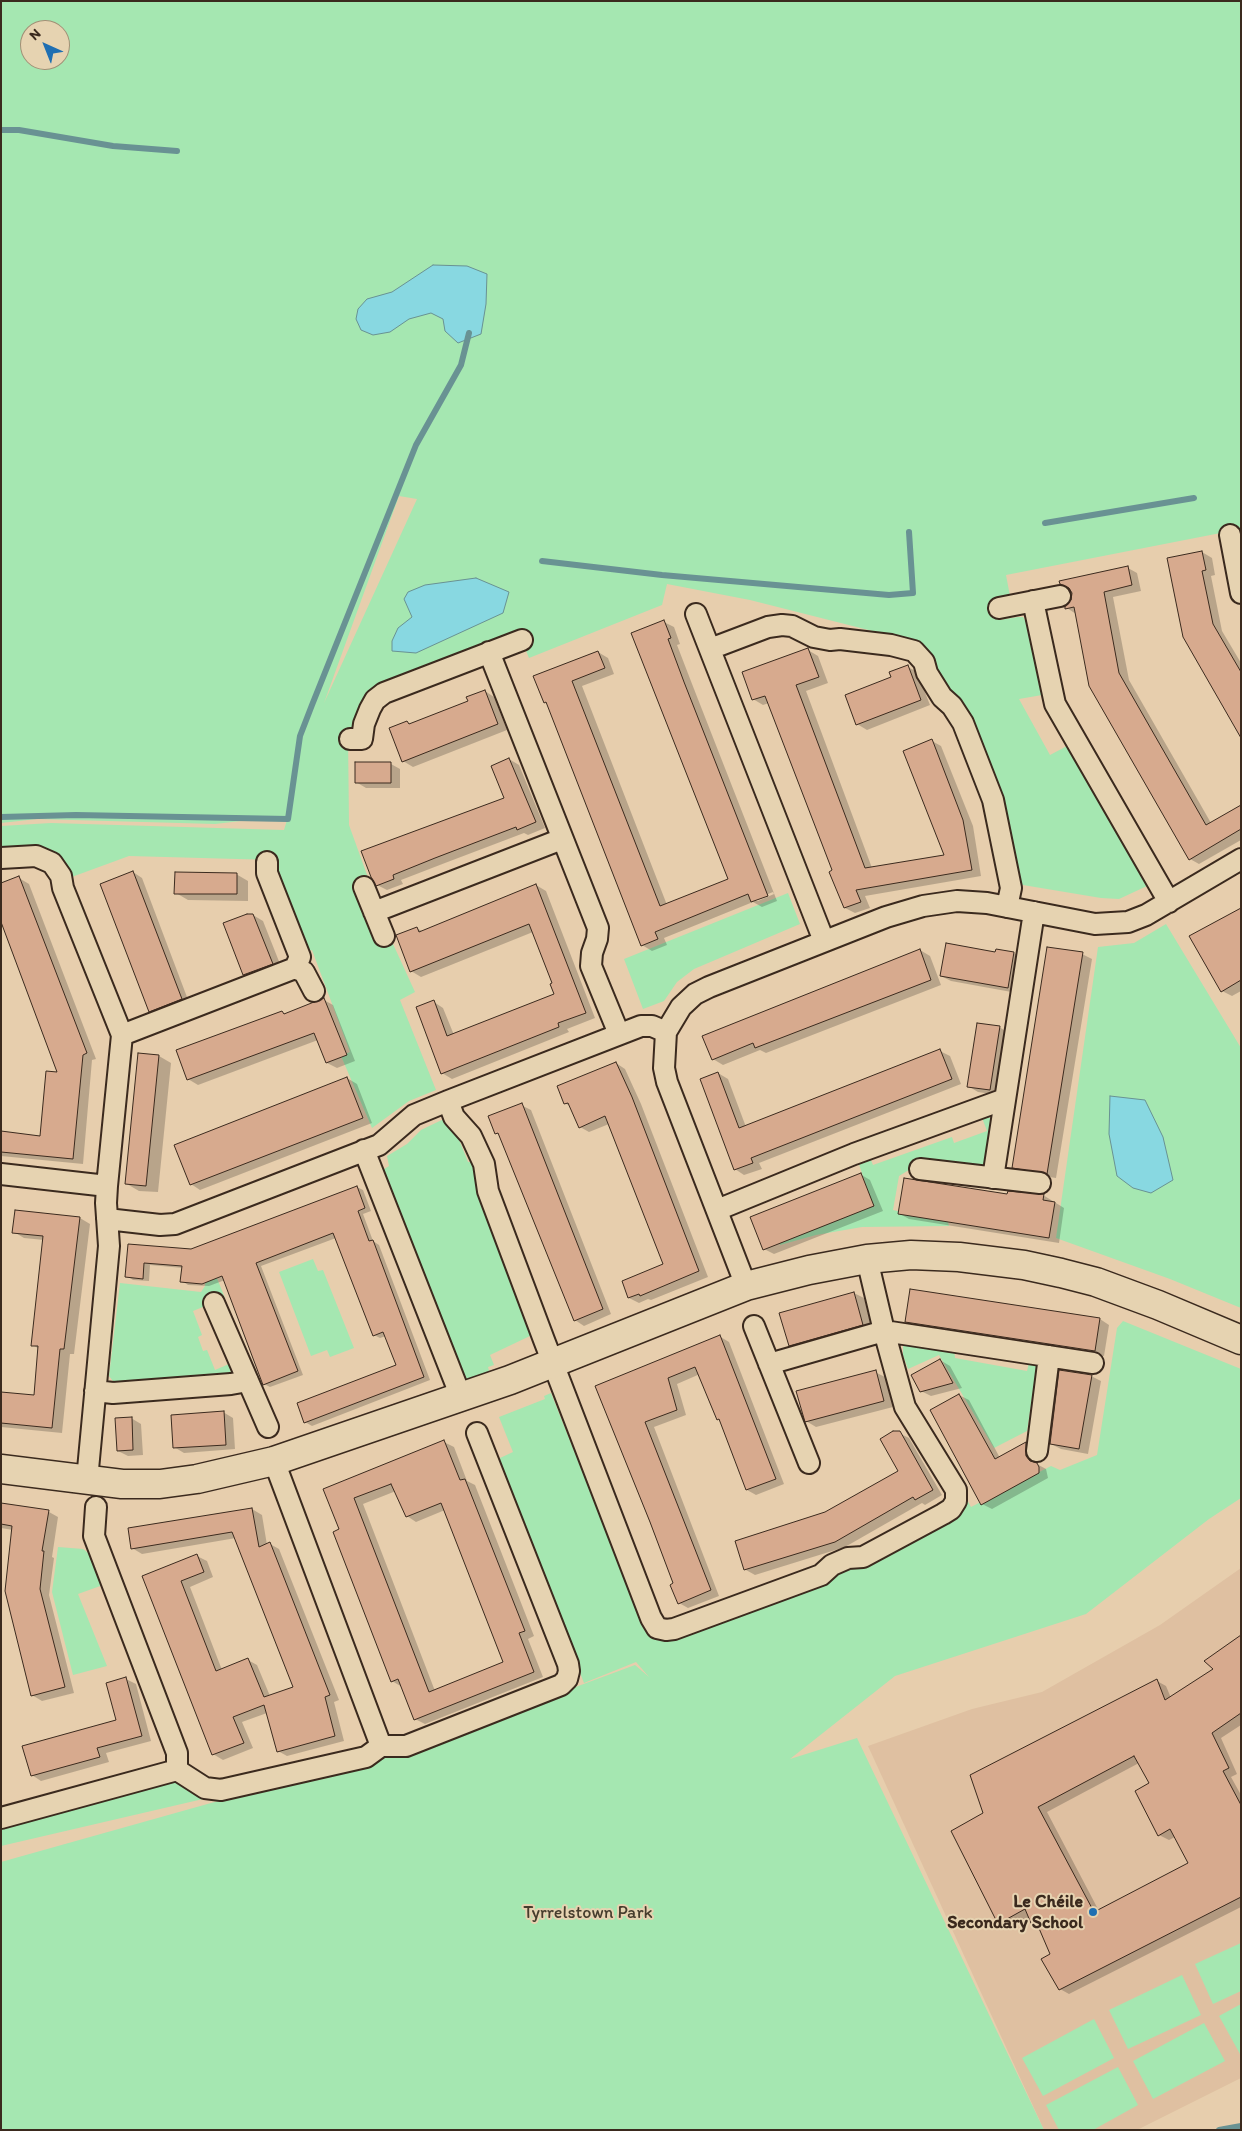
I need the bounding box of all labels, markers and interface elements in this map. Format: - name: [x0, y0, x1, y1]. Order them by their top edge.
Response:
- north arrow: [20, 20, 70, 70]
- text: N: [26, 25, 44, 44]
- place label: Le Chéile Secondary School: [947, 1891, 1083, 1934]
- park label: Tyrrelstown Park: [523, 1902, 653, 1924]
- marker: Le Chéile Secondary School: [1087, 1906, 1099, 1918]

